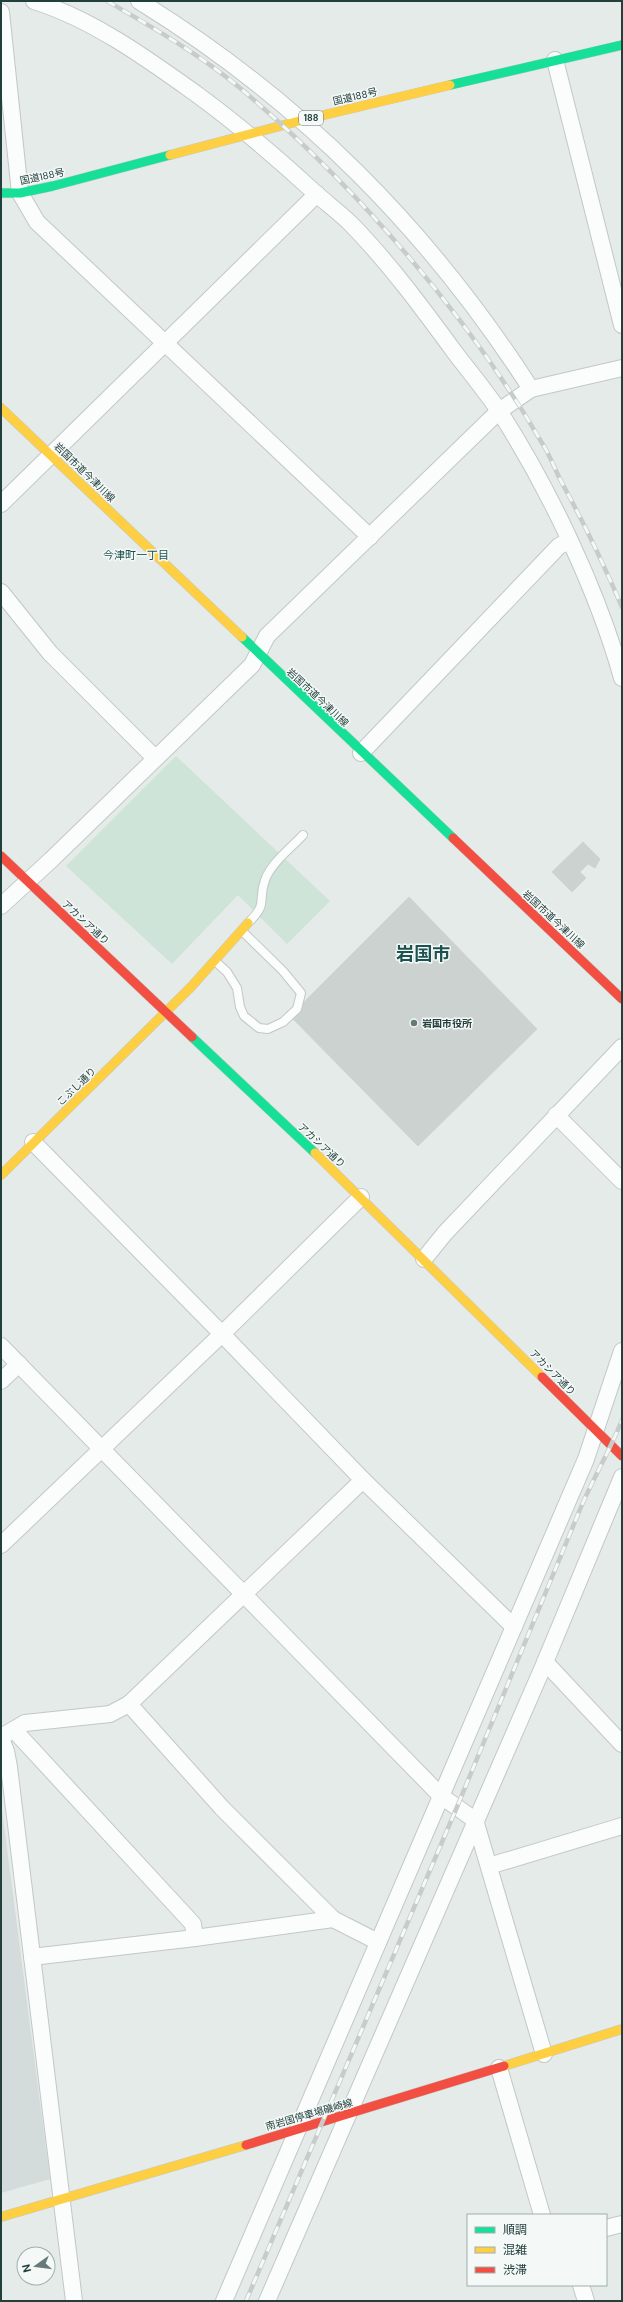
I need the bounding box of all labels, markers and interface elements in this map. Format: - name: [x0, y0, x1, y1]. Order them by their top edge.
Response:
- street label: 国道188号: [332, 85, 379, 108]
- road number: 188: [299, 111, 323, 125]
- street label: 国道188号: [19, 165, 66, 188]
- street label: 岩国市道今津川線: [51, 440, 118, 505]
- district label: 今津町一丁目: [103, 548, 169, 562]
- street label: 岩国市道今津川線: [284, 665, 351, 729]
- street label: 岩国市道今津川線: [520, 887, 587, 951]
- street label: アカシア通り: [59, 897, 112, 948]
- district label: 岩国市: [396, 942, 450, 966]
- place label: 岩国市役所: [422, 1017, 472, 1030]
- marker: 岩国市役所: [409, 1018, 419, 1028]
- street label: こぶし通り: [54, 1064, 99, 1108]
- street label: アカシア通り: [295, 1120, 348, 1171]
- street label: アカシア通り: [527, 1347, 578, 1398]
- street label: 南岩国停車場磯崎線: [264, 2096, 354, 2133]
- legend: [467, 2214, 607, 2286]
- text: 順調: [503, 2222, 527, 2238]
- text: 混雑: [503, 2242, 527, 2258]
- north arrow: [16, 2246, 56, 2286]
- text: 渋滞: [503, 2262, 527, 2278]
- text: N: [19, 2263, 34, 2274]

